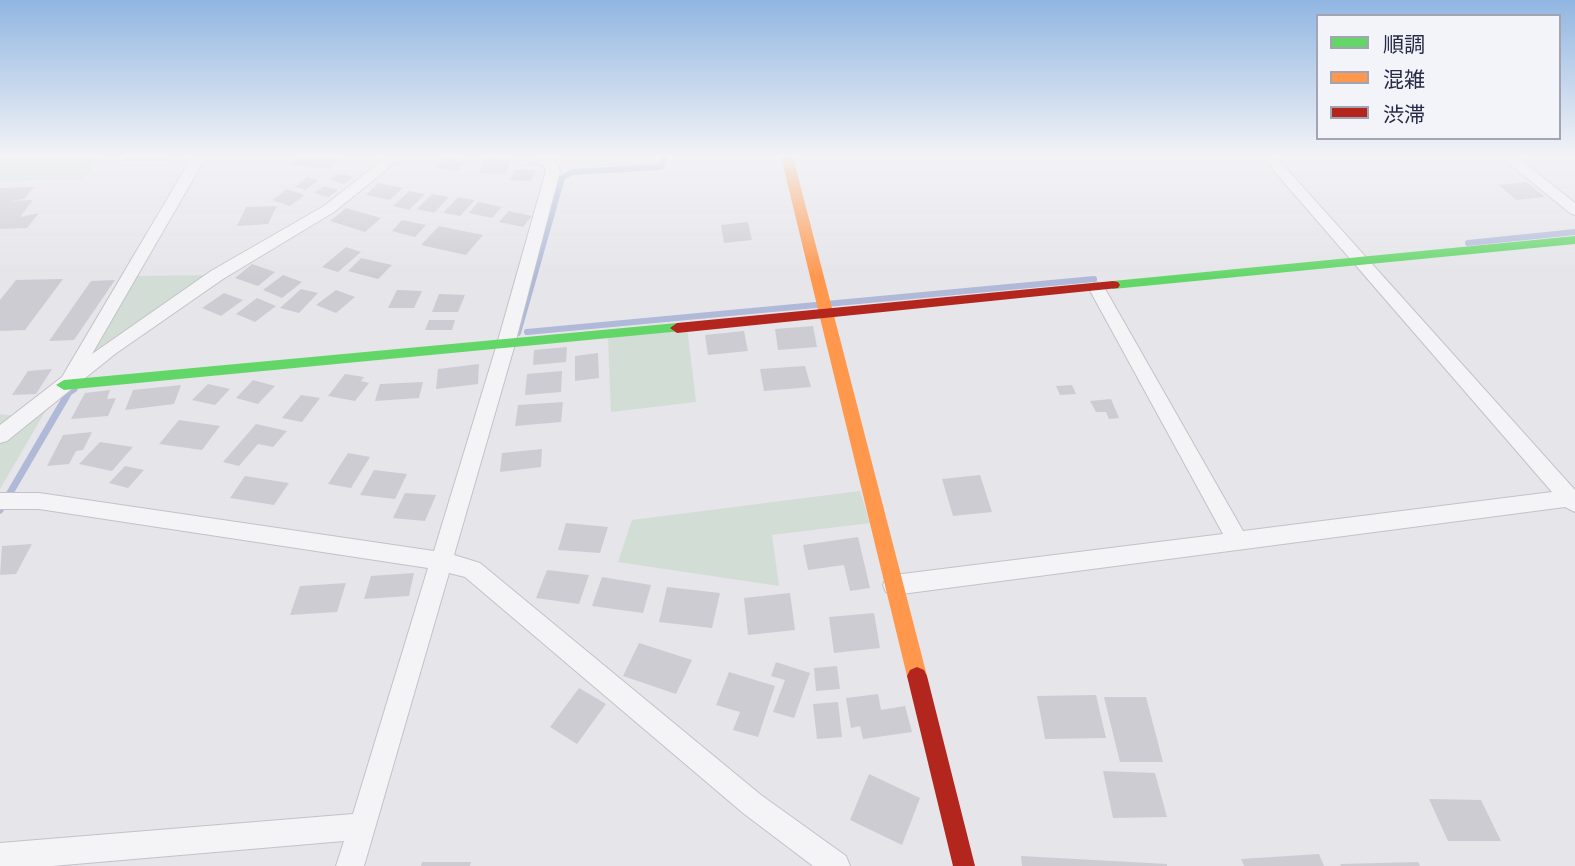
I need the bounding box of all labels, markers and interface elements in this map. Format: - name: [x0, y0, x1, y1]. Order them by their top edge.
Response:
- legend: [1316, 14, 1561, 140]
- text: 順調: [1383, 30, 1425, 58]
- text: 混雑: [1383, 65, 1425, 93]
- text: 渋滞: [1383, 100, 1425, 128]

